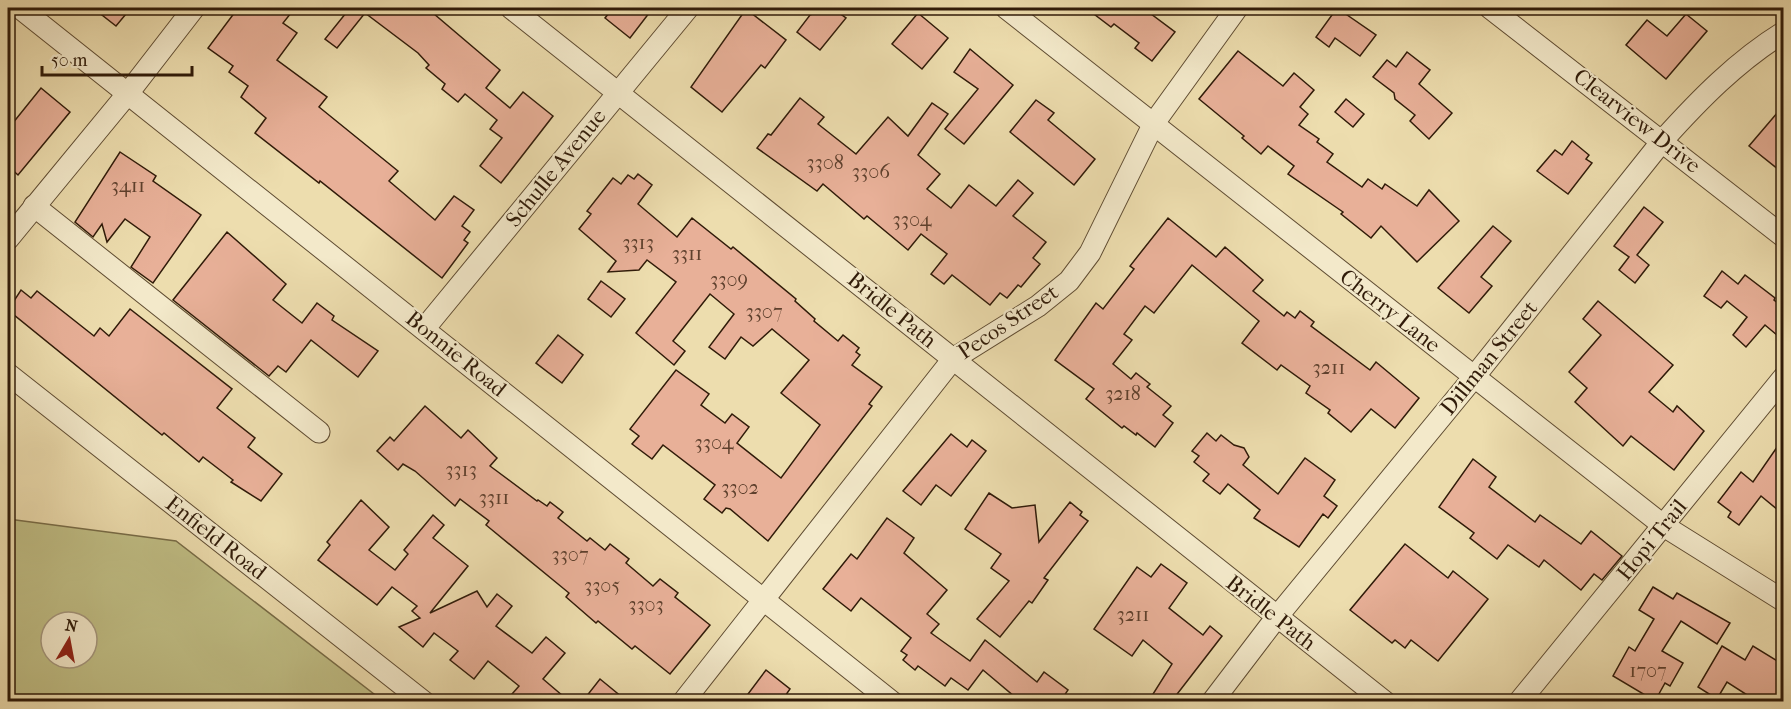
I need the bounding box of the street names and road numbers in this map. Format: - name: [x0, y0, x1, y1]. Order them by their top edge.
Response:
- street label: Clearview Drive: [1568, 63, 1706, 179]
- street label: Schulle Avenue: [501, 104, 612, 232]
- street label: Cherry Lane: [1335, 264, 1445, 358]
- street label: Bridle Path: [842, 266, 942, 354]
- street label: Pecos Street: [953, 279, 1063, 365]
- street label: Dillman Street: [1435, 296, 1543, 420]
- street label: Bonnie Road: [400, 306, 512, 403]
- street label: Enfield Road: [160, 491, 272, 586]
- street label: Hopi Trail: [1611, 494, 1693, 586]
- street label: Bridle Path: [1221, 570, 1322, 657]

